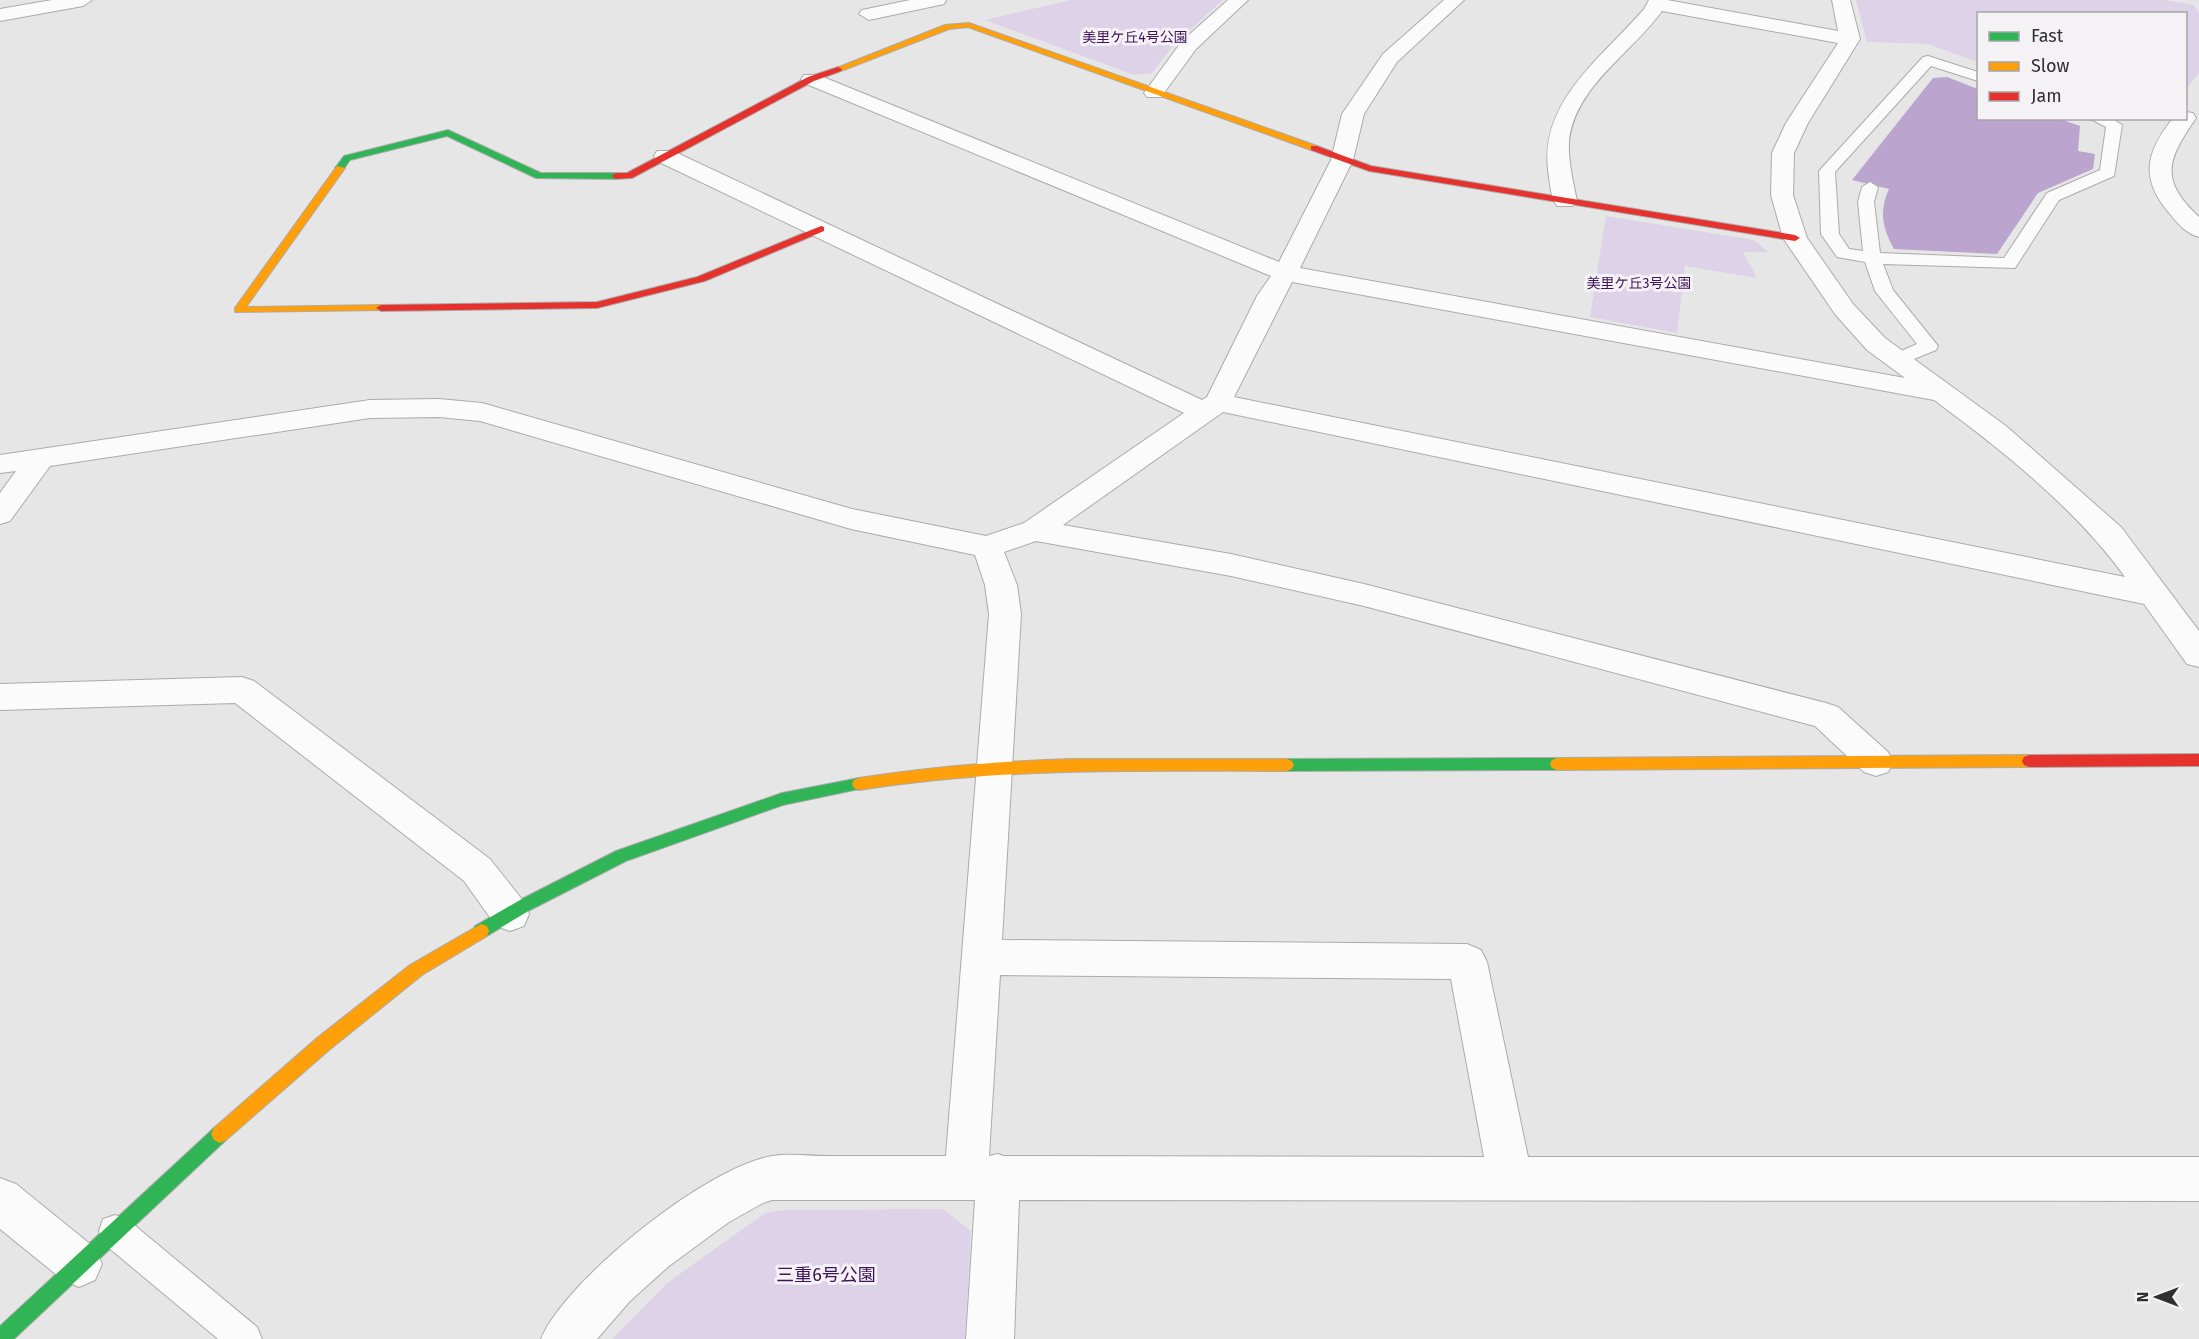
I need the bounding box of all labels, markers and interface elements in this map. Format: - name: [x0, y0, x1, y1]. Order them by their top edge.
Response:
- legend: [1977, 12, 2187, 120]
- text: Fast: [2031, 25, 2064, 47]
- park label: 美里ケ丘4号公園: [1082, 29, 1188, 46]
- text: Slow: [2031, 55, 2070, 77]
- text: Jam: [2031, 85, 2062, 107]
- park label: 美里ケ丘3号公園: [1587, 275, 1692, 292]
- park label: 三重6号公園: [776, 1264, 876, 1286]
- north arrow: [2127, 1267, 2187, 1327]
- text: N: [2133, 1292, 2152, 1302]

